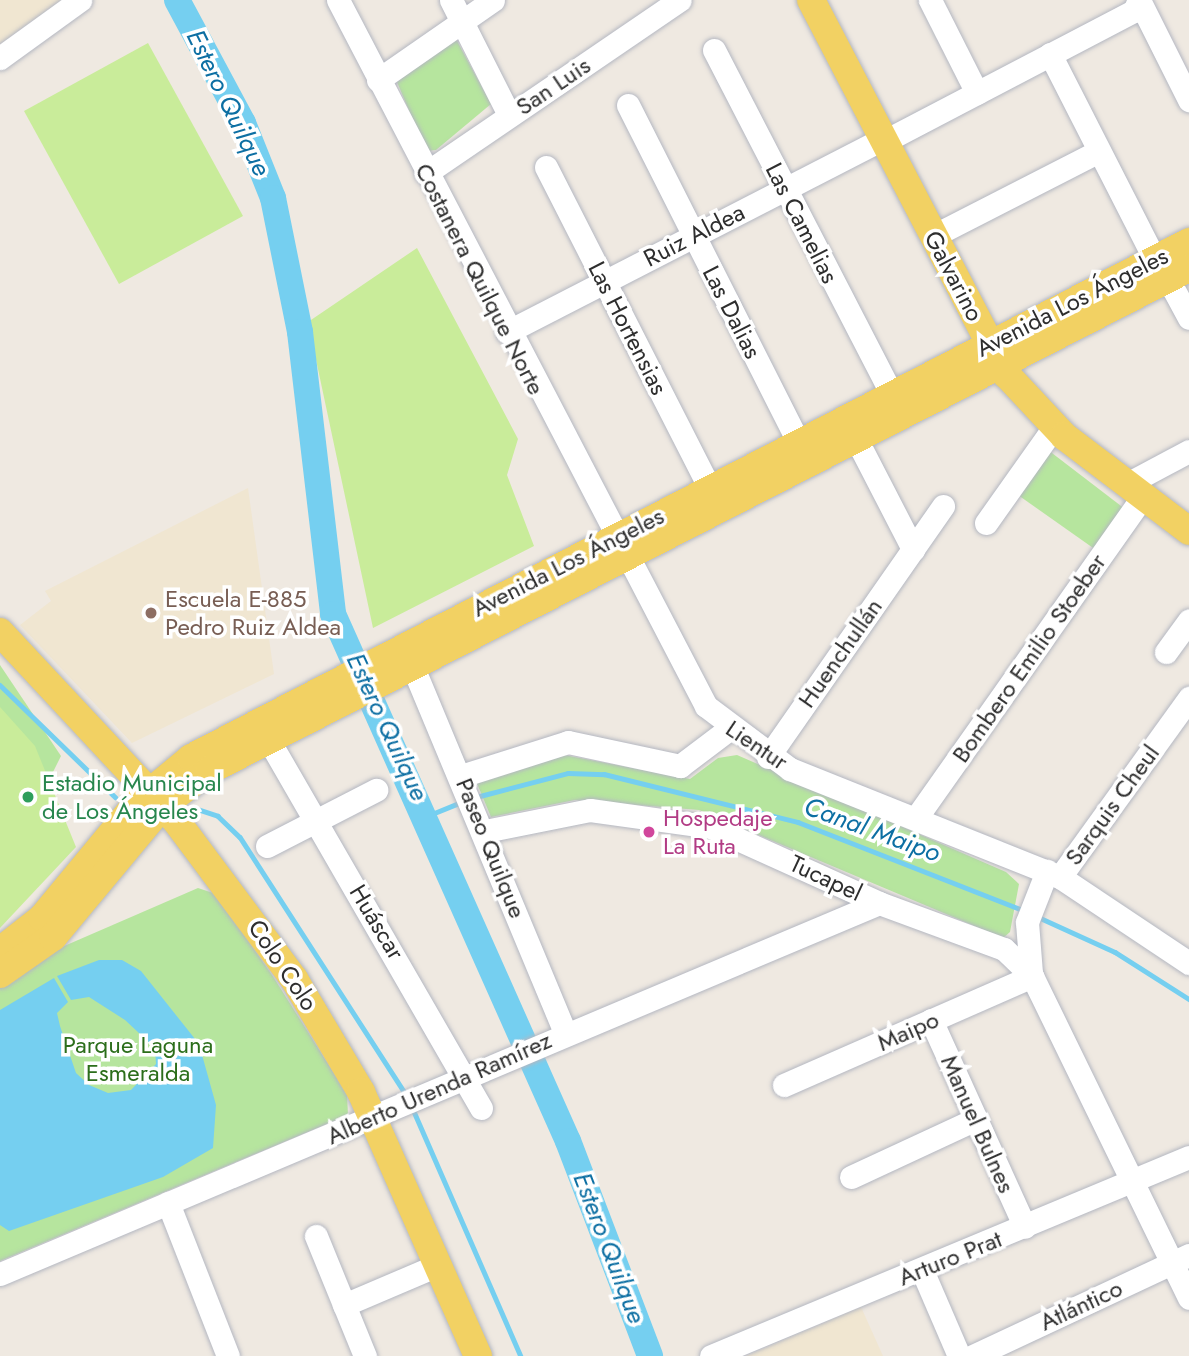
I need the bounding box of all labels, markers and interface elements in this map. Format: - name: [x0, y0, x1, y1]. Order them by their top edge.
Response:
- water label: Estero Quilque: [179, 25, 277, 181]
- street label: San Luis: [510, 51, 596, 121]
- street label: Las Camelias: [759, 158, 845, 288]
- street label: Costanera Quilque Norte: [409, 159, 551, 399]
- street label: Ruiz Aldea: [639, 197, 749, 273]
- street label: Galvarino: [918, 226, 990, 326]
- street label: Avenida Los Ángeles: [971, 241, 1173, 363]
- street label: Las Hortensias: [582, 257, 674, 399]
- street label: Las Dalias: [696, 261, 768, 363]
- street label: Avenida Los Ángeles: [467, 501, 669, 623]
- street label: Bombero Emilio Stoeber: [946, 548, 1112, 768]
- place label: Escuela E-885 Pedro Ruiz Aldea: [165, 585, 341, 641]
- street label: Huenchullán: [792, 593, 888, 713]
- marker: Escuela E-885 Pedro Ruiz Aldea: [143, 605, 159, 621]
- water label: Estero Quilque: [339, 648, 435, 806]
- street label: Lientur: [721, 714, 793, 776]
- street label: Sarquis Cheul: [1059, 739, 1165, 871]
- place label: Estadio Municipal de Los Ángeles: [42, 769, 222, 825]
- street label: Paseo Quilque: [450, 774, 532, 922]
- marker: Estadio Municipal de Los Ángeles: [20, 789, 36, 805]
- water label: Canal Maipo: [800, 791, 944, 869]
- place label: Hospedaje La Ruta: [663, 804, 773, 860]
- marker: Hospedaje La Ruta: [641, 824, 657, 840]
- street label: Tucapel: [785, 849, 867, 907]
- street label: Huáscar: [343, 879, 411, 965]
- street label: Colo Colo: [242, 914, 324, 1016]
- street label: Maipo: [873, 1005, 943, 1057]
- street label: Alberto Urenda Ramírez: [322, 1025, 556, 1151]
- park label: Parque Laguna Esmeralda: [63, 1031, 213, 1087]
- street label: Manuel Bulnes: [935, 1051, 1021, 1197]
- water label: Estero Quilque: [566, 1168, 652, 1328]
- street label: Arturo Prat: [894, 1224, 1006, 1292]
- street label: Atlántico: [1035, 1273, 1127, 1337]

